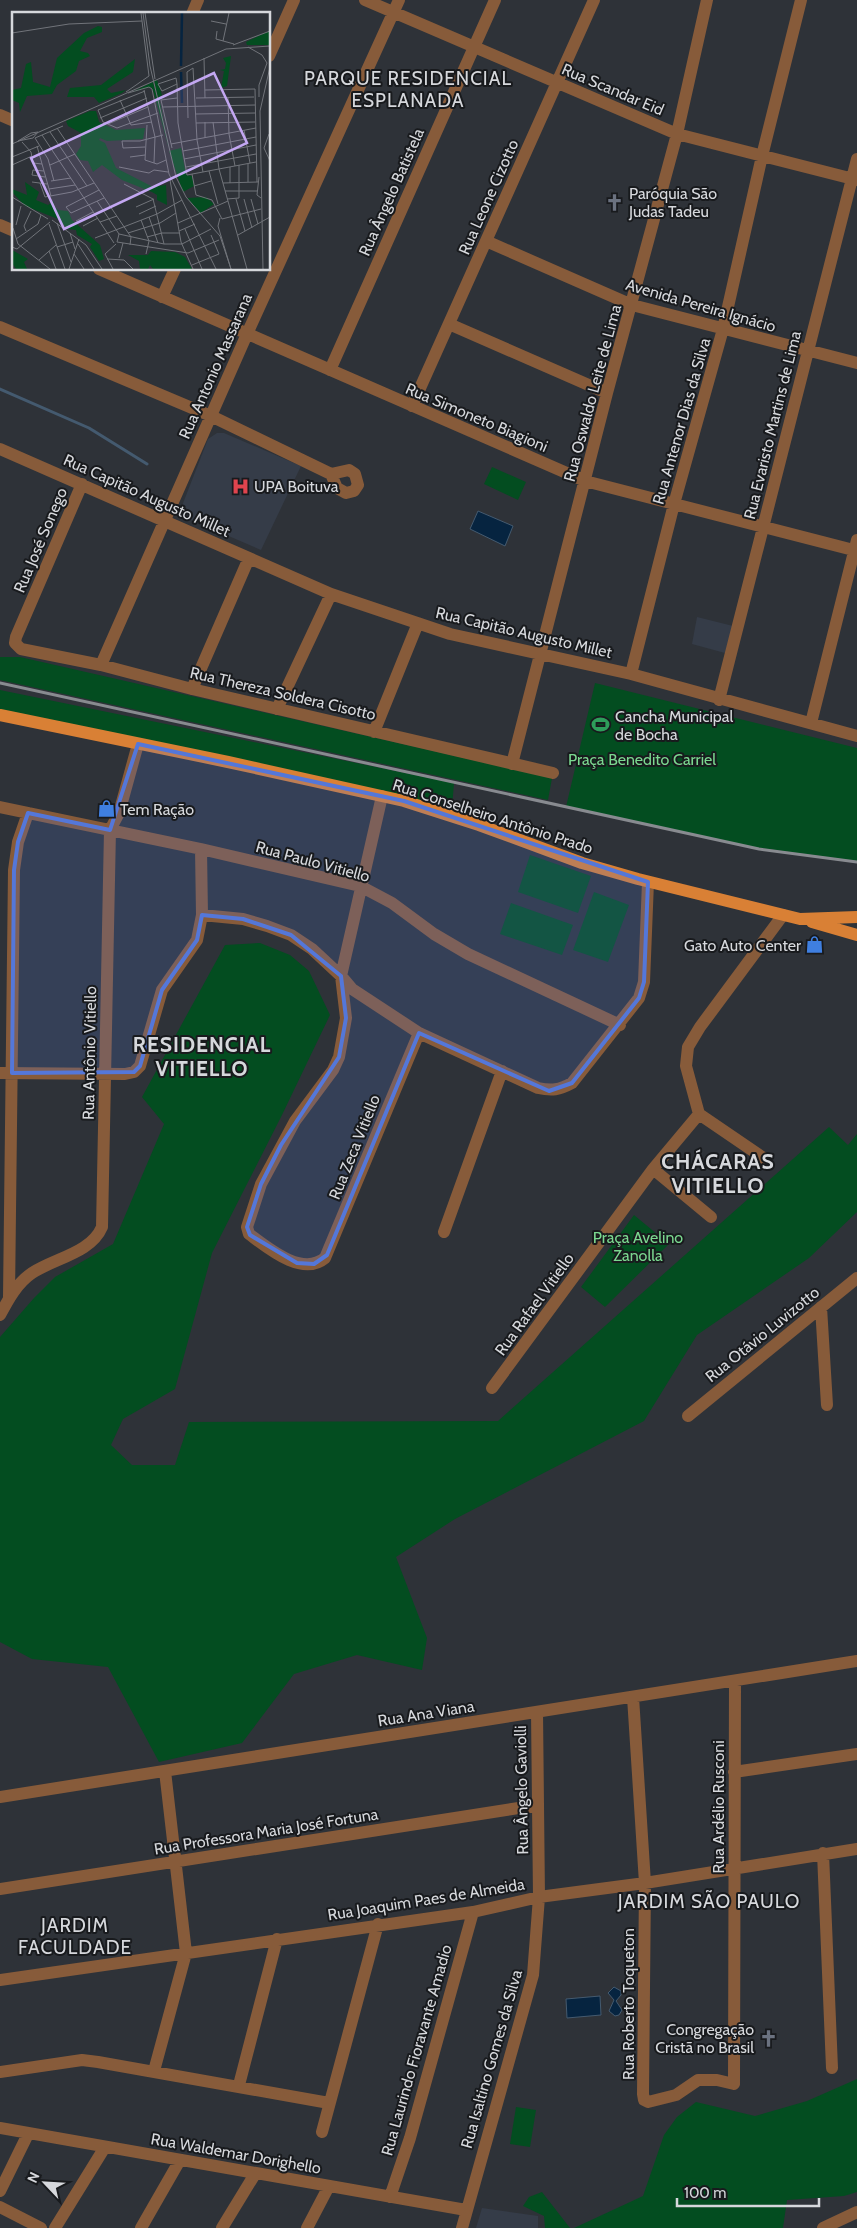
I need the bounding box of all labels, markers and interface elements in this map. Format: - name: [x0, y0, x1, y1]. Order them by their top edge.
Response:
- inset map: [12, 12, 270, 270]
- street label: Rua Scandar Eid: [559, 59, 667, 120]
- district label: PARQUE RESIDENCIAL ESPLANADA: [304, 67, 512, 112]
- street label: Rua Ângelo Batistela: [355, 125, 428, 259]
- street label: Rua Leone Cizotto: [455, 137, 522, 258]
- place label: Paróquia São Judas Tadeu: [628, 184, 717, 221]
- church icon: Paróquia São Judas Tadeu: [605, 192, 625, 212]
- street label: Avenida Pereira Ignácio: [624, 275, 778, 336]
- street label: Rua Antonio Massarana: [175, 290, 256, 442]
- street label: Rua Oswaldo Leite de Lima: [560, 302, 625, 484]
- street label: Rua Evaristo Martins de Lima: [740, 329, 805, 521]
- street label: Rua Antenor Dias da Silva: [649, 335, 714, 507]
- street label: Rua Simoneto Biagioni: [403, 379, 551, 456]
- street label: Rua Capitão Augusto Millet: [60, 450, 234, 541]
- hospital icon: UPA Boituva: [230, 476, 250, 496]
- place label: UPA Boituva: [254, 477, 339, 496]
- street label: Rua José Sonego: [10, 485, 71, 596]
- street label: Rua Capitão Augusto Millet: [434, 603, 615, 662]
- street label: Rua Thereza Soldera Cisotto: [188, 663, 378, 724]
- place label: Cancha Municipal de Bocha: [615, 707, 733, 744]
- sports icon: Cancha Municipal de Bocha: [591, 715, 611, 735]
- park label: Praça Benedito Carriel: [568, 750, 716, 769]
- street label: Rua Conselheiro Antônio Prado: [390, 775, 596, 858]
- shop icon: Tem Ração: [96, 799, 116, 819]
- place label: Tem Ração: [120, 800, 194, 819]
- street label: Rua Paulo Vitiello: [254, 837, 372, 886]
- shop icon: Gato Auto Center: [805, 935, 825, 955]
- place label: Gato Auto Center: [684, 936, 802, 955]
- street label: Rua Antônio Vitiello: [79, 986, 100, 1120]
- district label: RESIDENCIAL VITIELLO: [133, 1032, 271, 1081]
- street label: Rua Zeca Vitiello: [325, 1092, 384, 1202]
- district label: CHÁCARAS VITIELLO: [661, 1149, 775, 1198]
- park label: Praça Avelino Zanolla: [593, 1228, 683, 1265]
- street label: Rua Rafael Vitiello: [491, 1249, 578, 1359]
- street label: Rua Otávio Luvizotto: [702, 1283, 823, 1386]
- street label: Rua Ana Viana: [377, 1696, 476, 1730]
- street label: Rua Ângelo Gaviolli: [511, 1725, 532, 1855]
- street label: Rua Ardélio Rusconi: [709, 1740, 728, 1874]
- street label: Rua Professora Maria José Fortuna: [153, 1804, 380, 1859]
- street label: Rua Joaquim Paes de Almeida: [326, 1874, 526, 1924]
- district label: JARDIM SÃO PAULO: [617, 1889, 800, 1913]
- district label: JARDIM FACULDADE: [18, 1914, 132, 1959]
- street label: Rua Roberto Toqueton: [619, 1928, 638, 2080]
- street label: Rua Laurindo Fioravante Amadio: [377, 1942, 456, 2158]
- street label: Rua Isaltino Gomes da Silva: [457, 1967, 526, 2151]
- place label: Congregação Cristã no Brasil: [655, 2020, 754, 2057]
- church icon: Congregação Cristã no Brasil: [758, 2028, 778, 2048]
- street label: Rua Waldemar Dorighello: [149, 2129, 323, 2178]
- north arrow: [20, 2158, 70, 2208]
- text: N: [23, 2169, 43, 2186]
- scale bar: [677, 2176, 820, 2208]
- text: 100 m: [684, 2184, 726, 2202]

